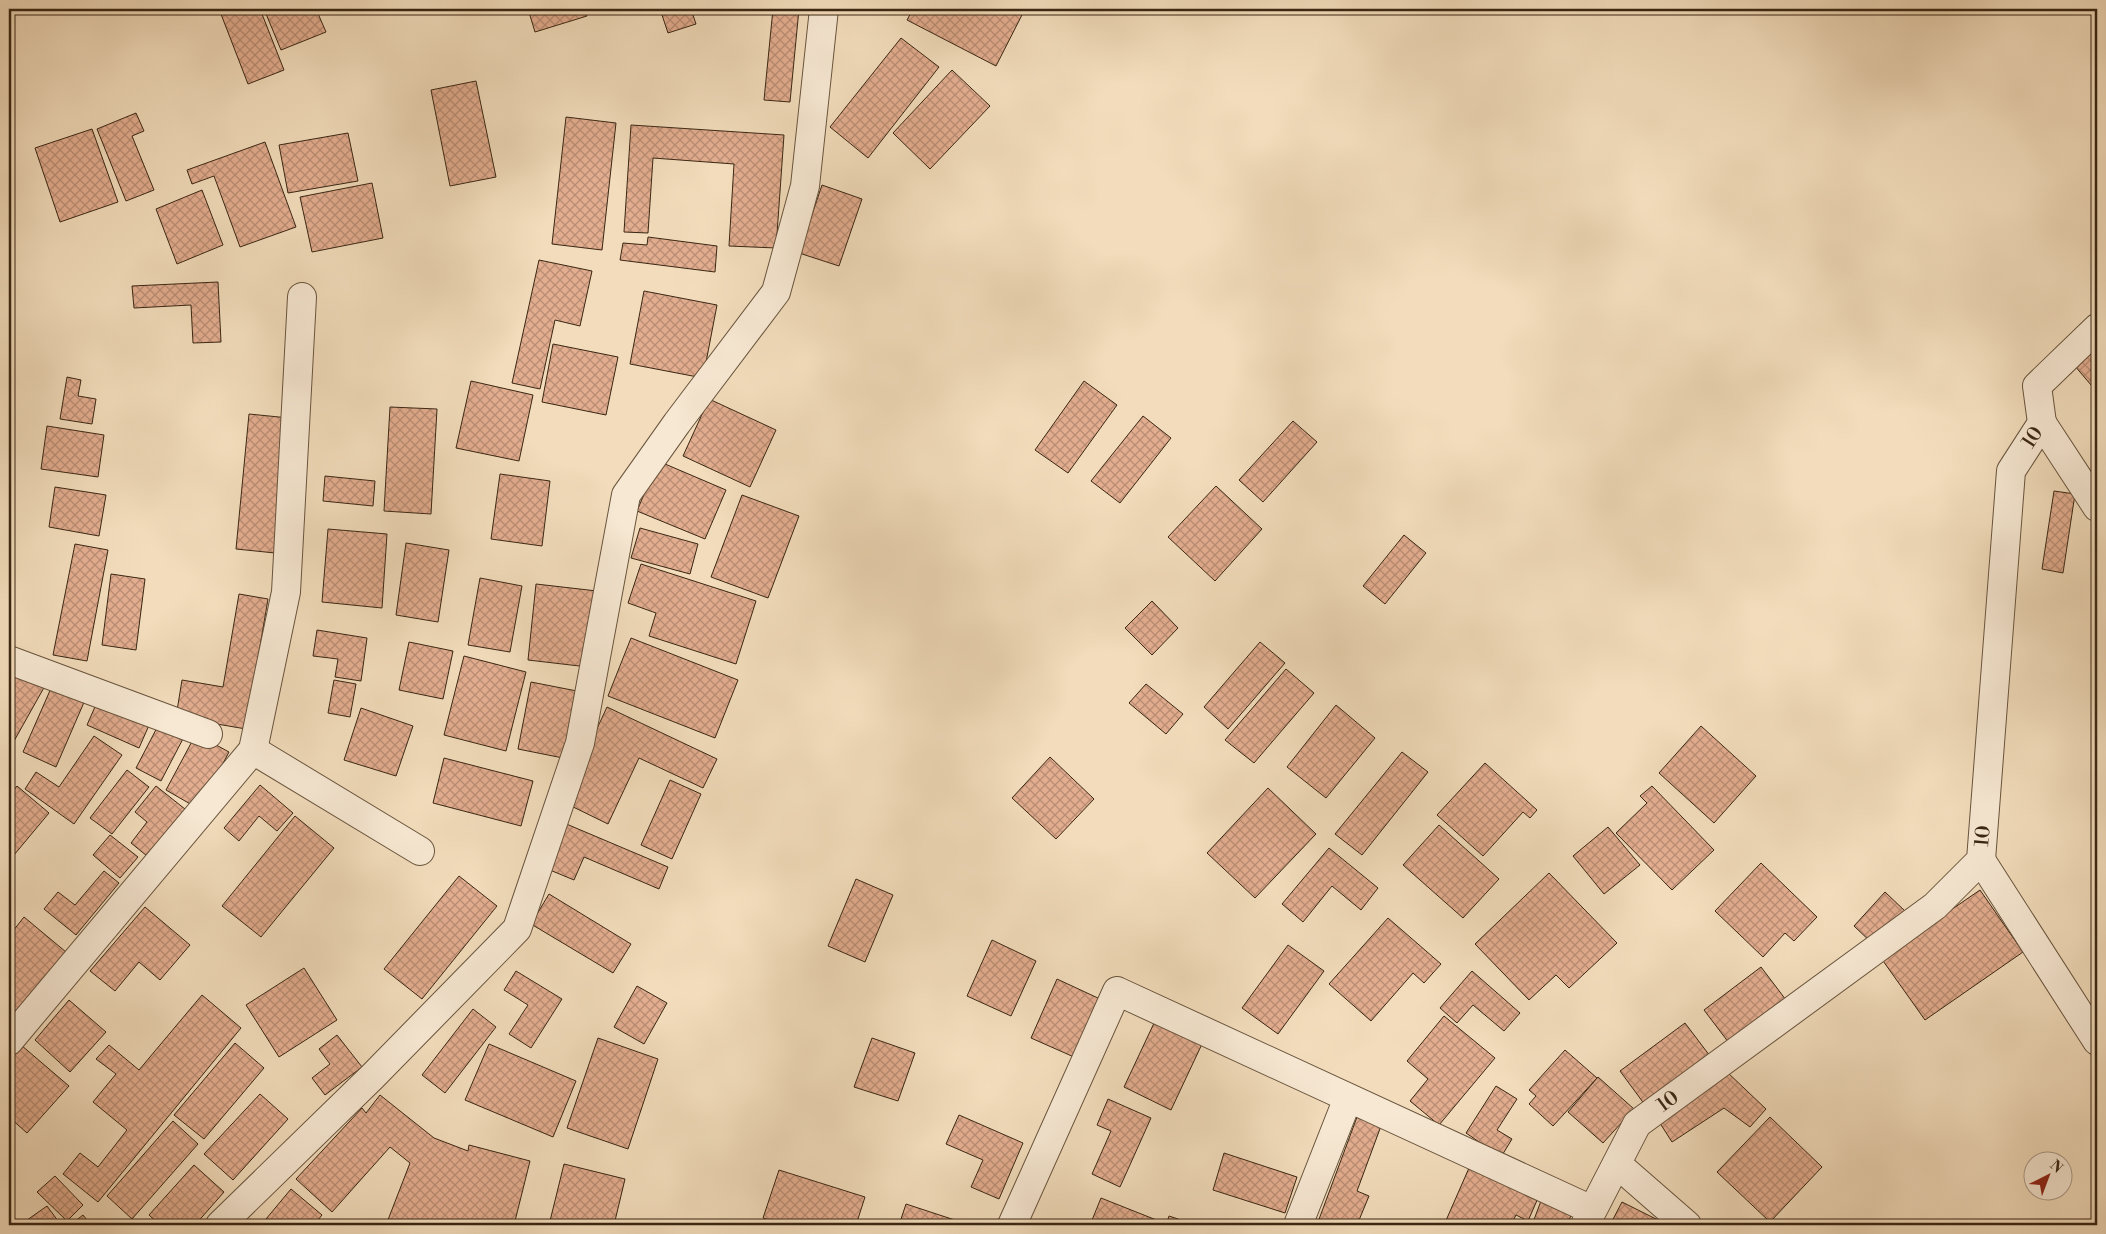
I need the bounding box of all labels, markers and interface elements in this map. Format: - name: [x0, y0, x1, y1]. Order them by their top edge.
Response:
- street label: 10: [2016, 422, 2049, 453]
- street label: 10: [1970, 824, 1996, 848]
- street label: 10: [1652, 1085, 1684, 1118]
- north arrow: [2024, 1152, 2074, 1202]
- text: N: [2046, 1157, 2066, 1177]

